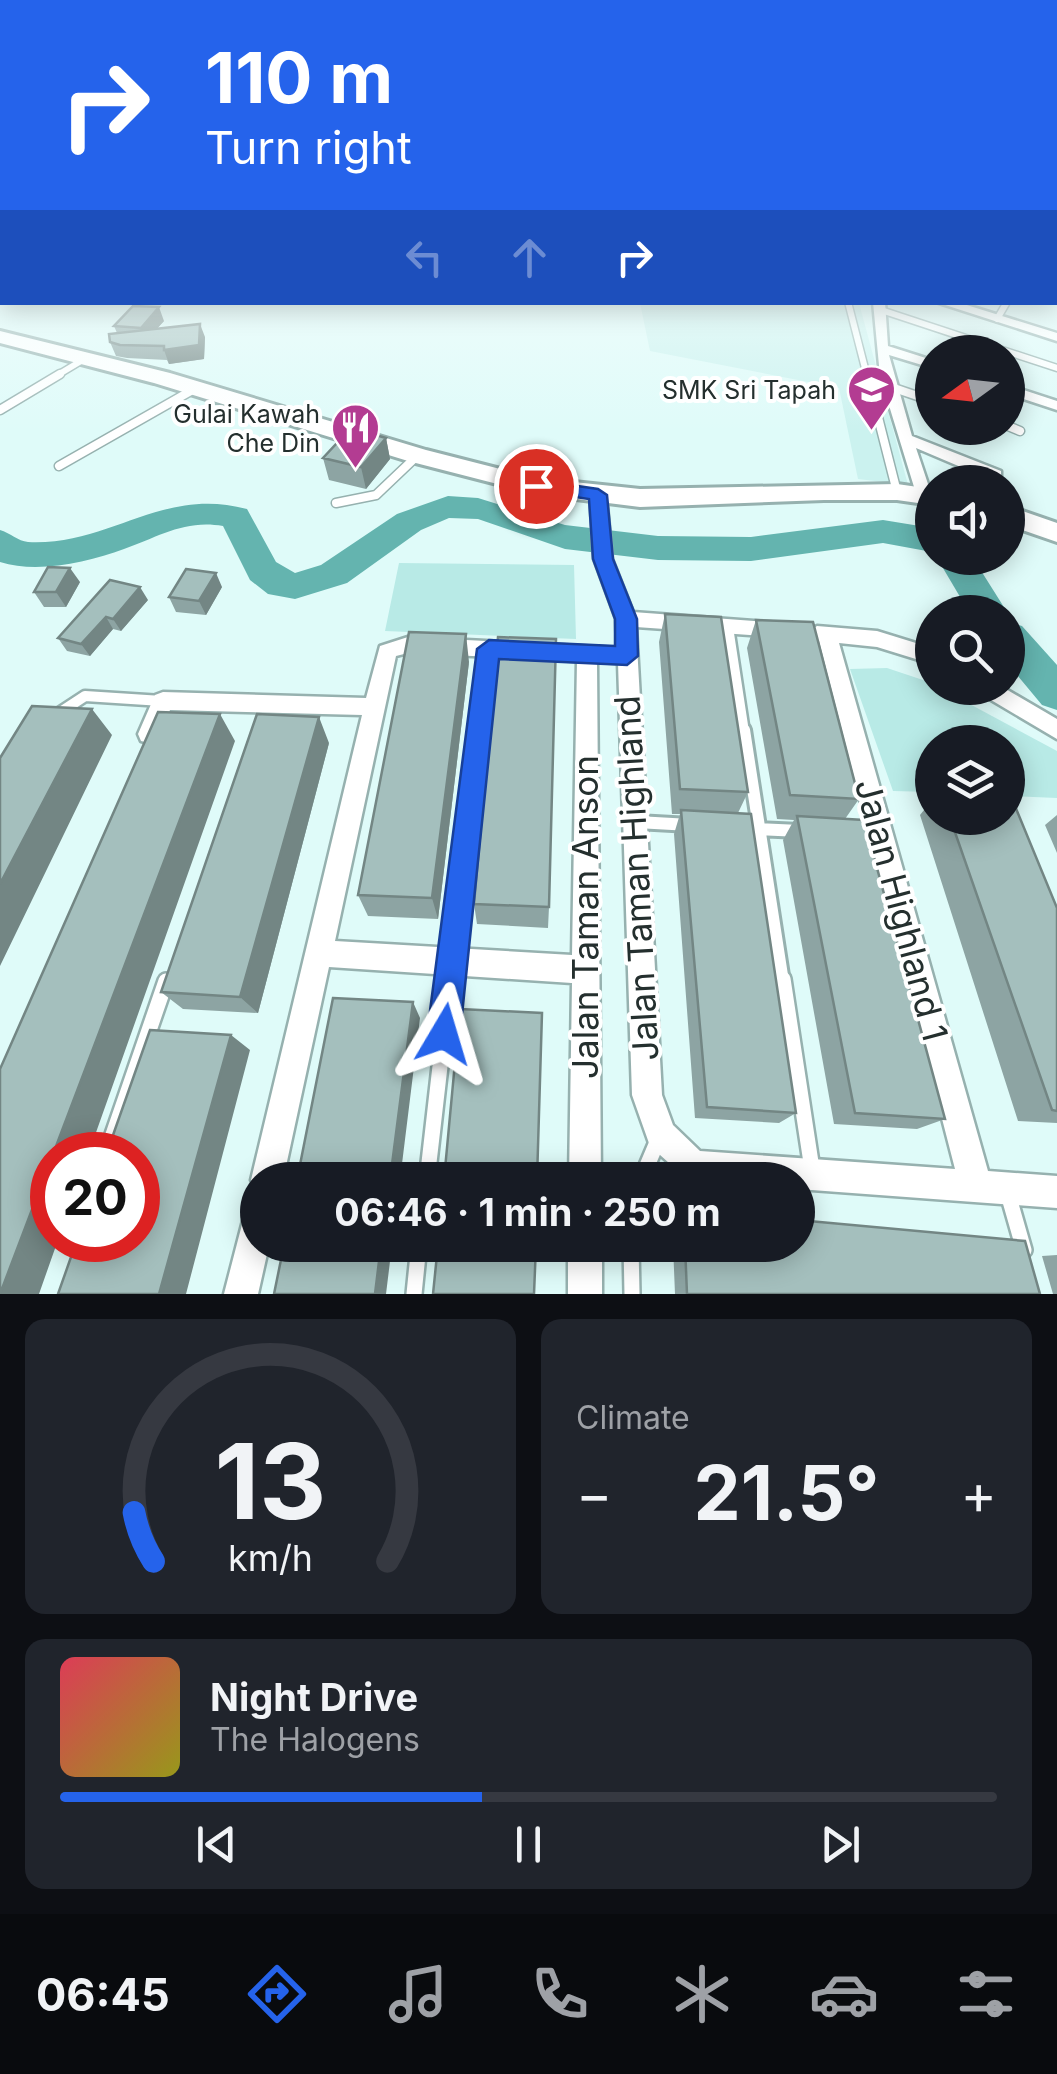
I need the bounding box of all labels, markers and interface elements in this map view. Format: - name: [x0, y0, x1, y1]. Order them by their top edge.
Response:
- text: 110 m: [205, 35, 393, 120]
- icon: right: [40, 40, 170, 170]
- text: Turn right: [205, 120, 412, 175]
- icon: left: [397, 230, 452, 285]
- icon: ahead: [502, 230, 557, 285]
- icon: right: [607, 230, 662, 285]
- north arrow: [915, 335, 1025, 445]
- map controls: [915, 335, 1025, 835]
- school or university icon: SMK Sri Tapah: [845, 364, 897, 432]
- place label: SMK Sri Tapah: [662, 375, 836, 405]
- place label: Gulai Kawah Che Din: [173, 399, 320, 458]
- restaurant icon: Gulai Kawah Che Din: [329, 402, 381, 470]
- pin: [494, 444, 579, 529]
- icon: arrive: [509, 459, 564, 514]
- button: sound: [915, 465, 1025, 575]
- button: search: [915, 595, 1025, 705]
- street label: Jalan Taman Highland: [605, 694, 667, 1062]
- button: layers: [915, 725, 1025, 835]
- street label: Jalan Taman Anson: [564, 755, 606, 1079]
- street label: Jalan Highland 1: [847, 774, 957, 1045]
- position arrow: [392, 982, 496, 1086]
- speed limit sign: 20: [30, 1132, 160, 1262]
- text: 06:46 · 1 min · 250 m: [334, 1189, 721, 1235]
- text: Climate: [576, 1398, 690, 1437]
- text: 13: [215, 1418, 326, 1544]
- text: 21.5°: [693, 1447, 880, 1538]
- text: −: [576, 1461, 612, 1527]
- text: +: [961, 1461, 997, 1527]
- text: km/h: [228, 1536, 313, 1580]
- text: Night Drive: [210, 1674, 418, 1720]
- text: The Halogens: [210, 1720, 420, 1759]
- icon: previous: [189, 1817, 244, 1872]
- icon: pause: [501, 1817, 556, 1872]
- icon: next: [813, 1817, 868, 1872]
- icon: directions: [242, 1959, 312, 2029]
- icon: music: [383, 1959, 453, 2029]
- icon: phone: [525, 1959, 595, 2029]
- icon: climate: [667, 1959, 737, 2029]
- icon: car: [809, 1959, 879, 2029]
- icon: filters: [951, 1959, 1021, 2029]
- text: 06:45: [36, 1967, 170, 2022]

